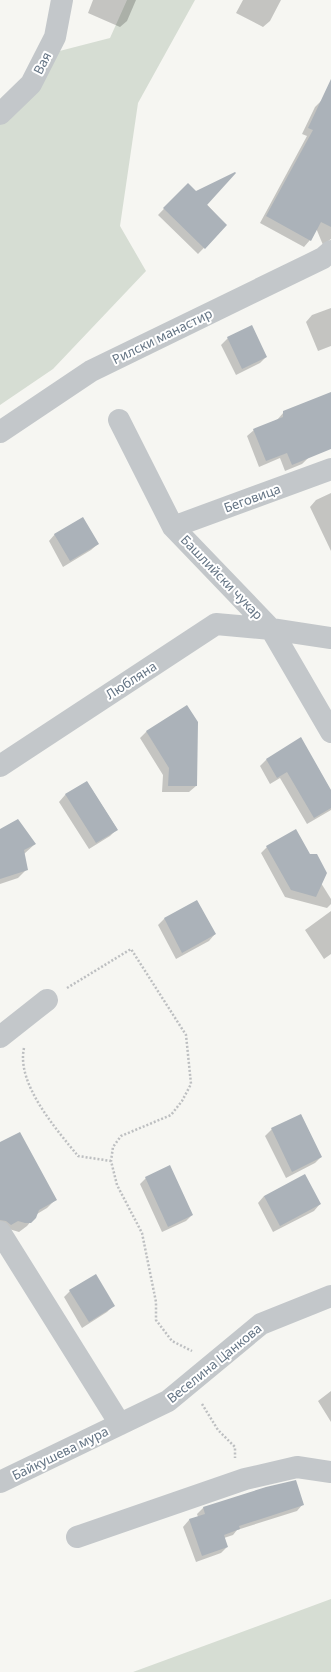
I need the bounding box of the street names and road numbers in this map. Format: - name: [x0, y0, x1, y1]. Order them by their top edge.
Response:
- street label: Вая: [29, 49, 55, 77]
- street label: Рилски манастир: [109, 304, 215, 368]
- street label: Беговица: [221, 479, 283, 517]
- street label: Башлийски чукар: [177, 531, 267, 623]
- street label: Любляна: [102, 657, 160, 703]
- street label: Веселина Цанкова: [163, 1319, 265, 1407]
- street label: Байкушева мура: [9, 1422, 111, 1484]

